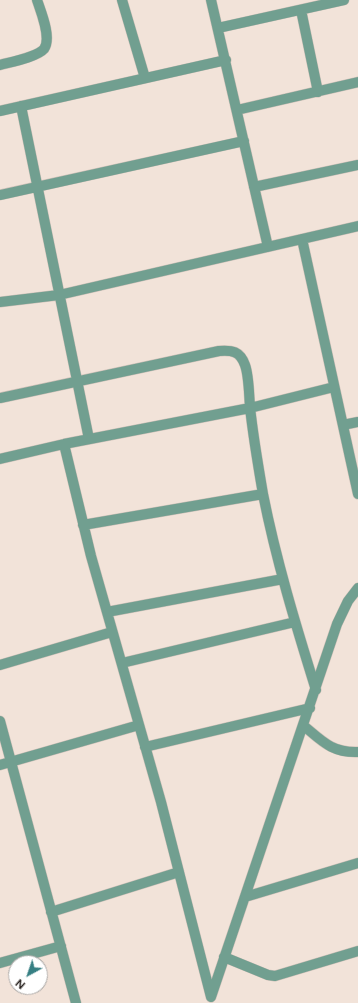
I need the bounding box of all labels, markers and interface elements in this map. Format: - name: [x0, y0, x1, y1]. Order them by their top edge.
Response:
- north arrow: [8, 955, 48, 995]
- text: N: [13, 976, 28, 992]

